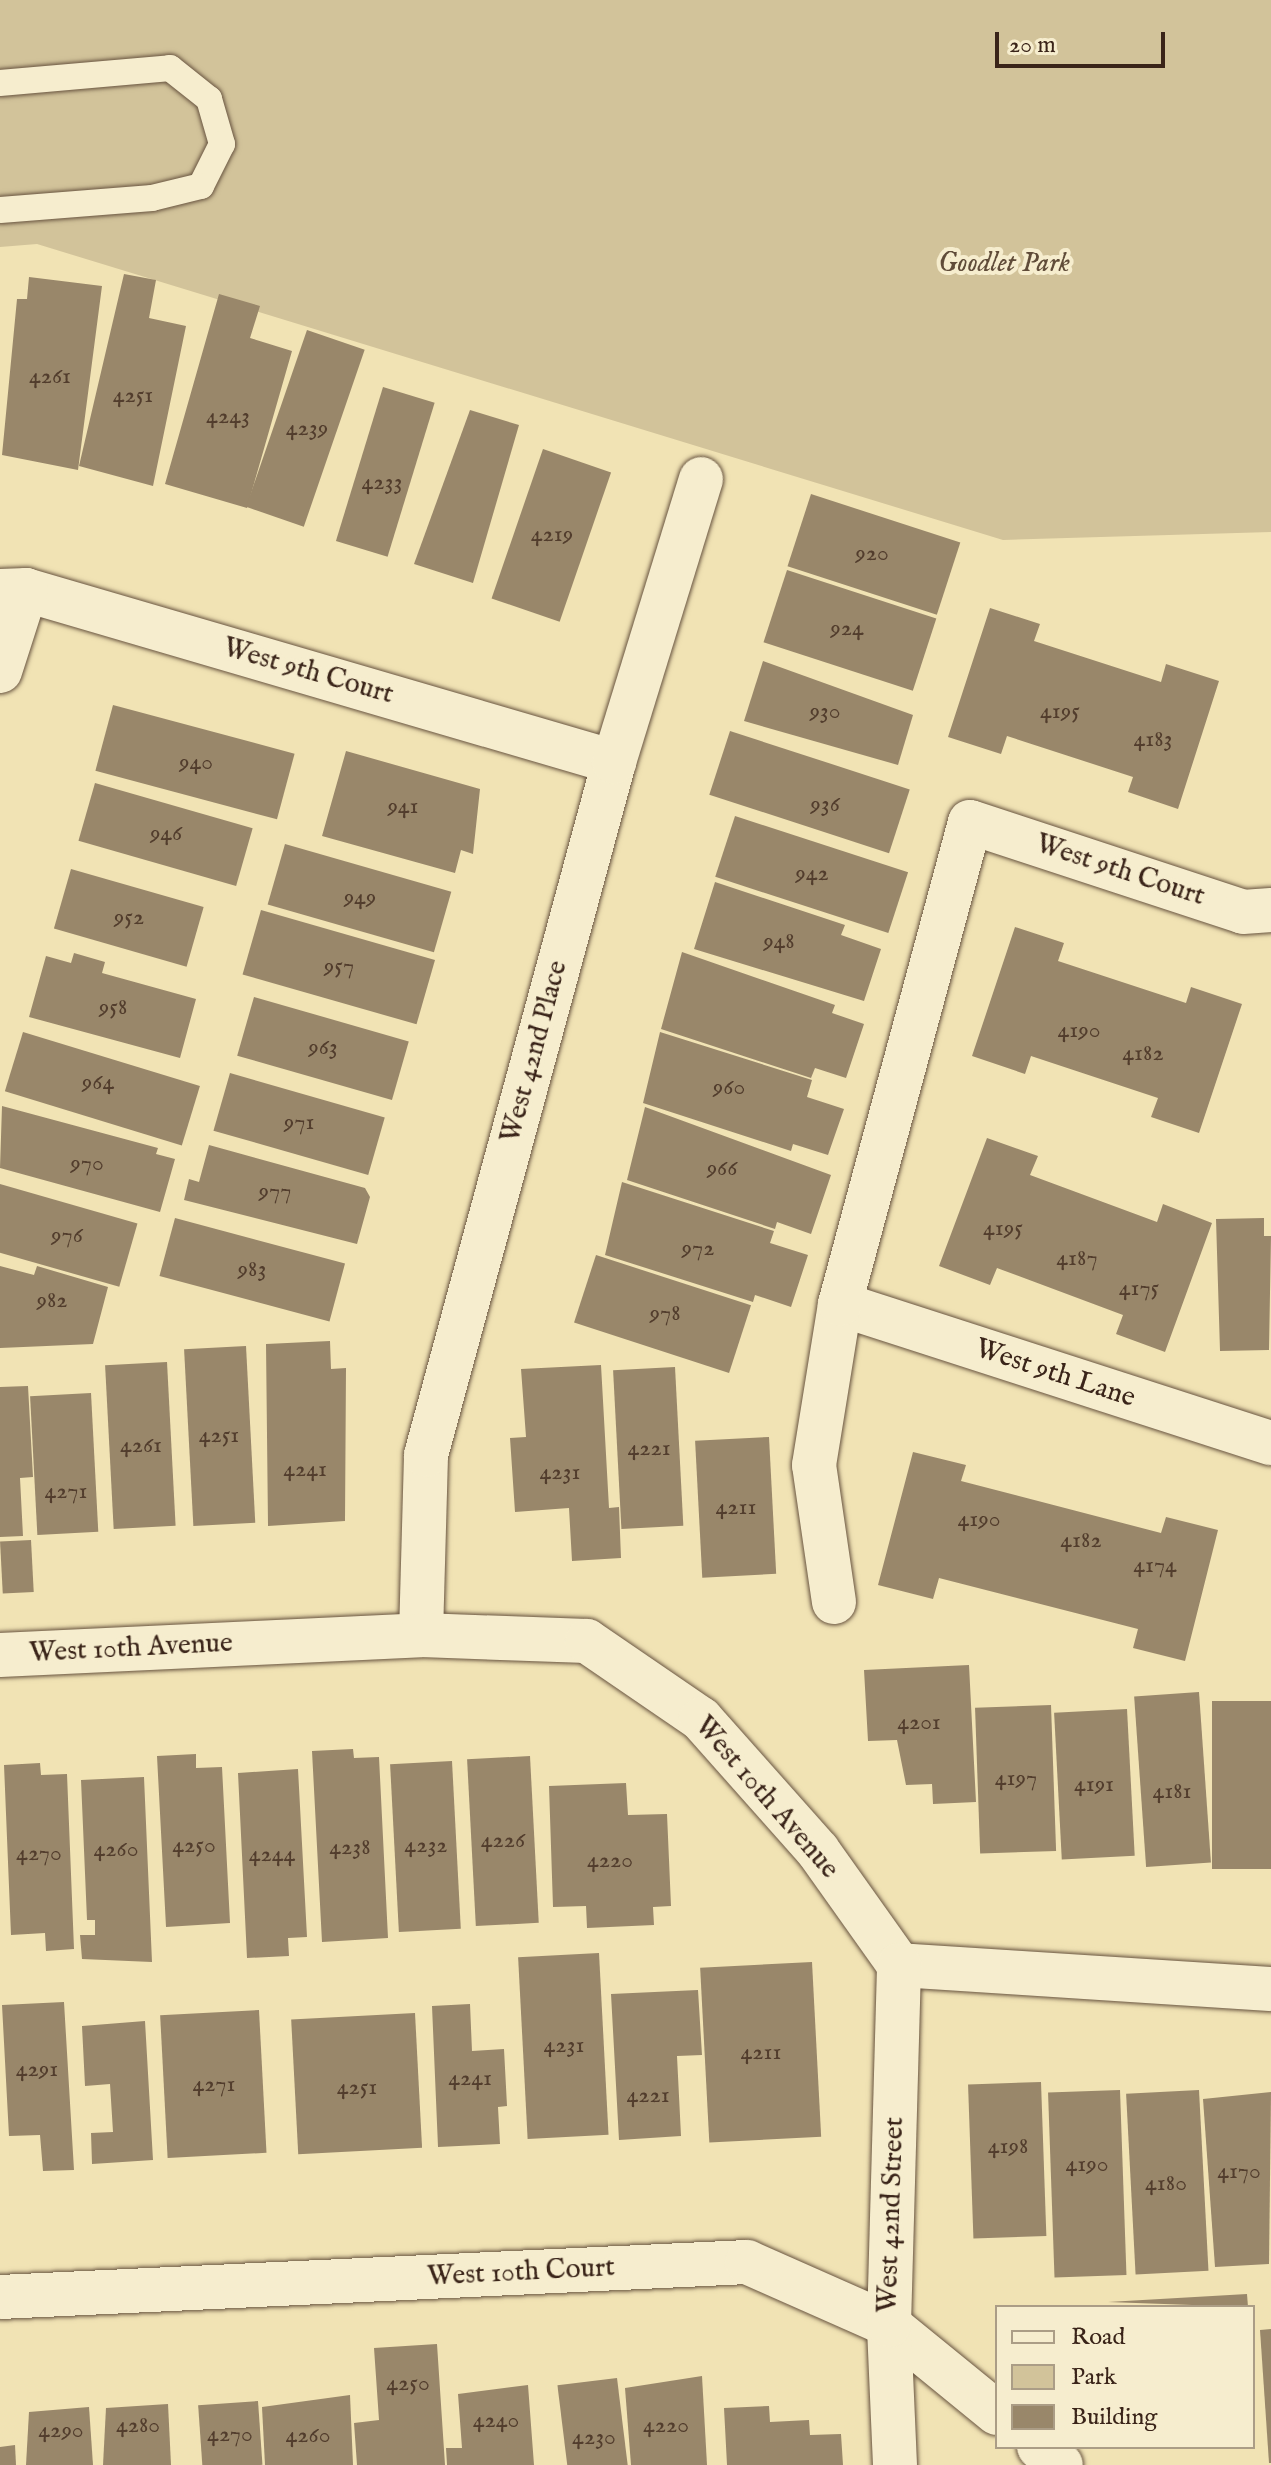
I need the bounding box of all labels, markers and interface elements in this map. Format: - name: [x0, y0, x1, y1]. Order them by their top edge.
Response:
- scale bar: [999, 16, 1169, 66]
- text: 20 m: [1009, 30, 1056, 61]
- park label: Goodlet Park: [938, 247, 1070, 281]
- house number: 4261: [29, 363, 71, 391]
- house number: 4251: [113, 382, 153, 410]
- house number: 4243: [206, 403, 250, 431]
- house number: 4239: [286, 415, 328, 443]
- house number: 4233: [362, 469, 402, 497]
- house number: 4219: [531, 521, 573, 549]
- house number: 920: [855, 540, 889, 568]
- house number: 924: [830, 615, 864, 643]
- street label: West 9th Court: [219, 632, 397, 712]
- house number: 930: [809, 698, 841, 726]
- house number: 4195: [1040, 698, 1080, 726]
- house number: 4183: [1133, 726, 1173, 754]
- house number: 940: [179, 749, 213, 777]
- house number: 936: [810, 791, 840, 819]
- house number: 941: [387, 793, 419, 821]
- house number: 946: [150, 820, 182, 848]
- street label: West 9th Court: [1031, 828, 1209, 914]
- house number: 942: [795, 860, 829, 888]
- house number: 949: [344, 884, 376, 912]
- house number: 952: [114, 904, 144, 932]
- house number: 948: [763, 928, 795, 956]
- house number: 957: [324, 953, 354, 981]
- street label: West 42nd Place: [495, 957, 575, 1147]
- house number: 958: [99, 994, 127, 1022]
- house number: 4190: [1058, 1017, 1100, 1045]
- house number: 963: [308, 1034, 338, 1062]
- house number: 4182: [1122, 1040, 1164, 1068]
- house number: 964: [82, 1069, 114, 1097]
- house number: 960: [713, 1074, 745, 1102]
- house number: 971: [284, 1109, 314, 1137]
- house number: 970: [70, 1150, 104, 1178]
- house number: 966: [707, 1155, 737, 1183]
- house number: 977: [259, 1178, 291, 1206]
- house number: 4195: [983, 1215, 1023, 1243]
- house number: 976: [51, 1222, 83, 1250]
- house number: 972: [682, 1235, 714, 1263]
- house number: 4187: [1056, 1245, 1098, 1273]
- house number: 983: [238, 1256, 266, 1284]
- house number: 4175: [1119, 1275, 1159, 1303]
- house number: 982: [36, 1287, 68, 1315]
- house number: 978: [649, 1300, 681, 1328]
- street label: West 9th Lane: [971, 1332, 1139, 1416]
- house number: 4251: [199, 1422, 239, 1450]
- house number: 4261: [120, 1432, 162, 1460]
- house number: 4221: [627, 1435, 671, 1463]
- house number: 4241: [283, 1456, 327, 1484]
- house number: 4231: [540, 1459, 580, 1487]
- house number: 4271: [45, 1478, 87, 1506]
- house number: 4211: [716, 1494, 756, 1522]
- house number: 4190: [958, 1506, 1000, 1534]
- house number: 4182: [1060, 1527, 1102, 1555]
- house number: 4174: [1133, 1552, 1177, 1580]
- street label: West 10th Avenue: [28, 1627, 234, 1671]
- house number: 4201: [897, 1709, 941, 1737]
- street label: West 10th Avenue: [686, 1710, 846, 1886]
- house number: 4197: [995, 1765, 1037, 1793]
- house number: 4191: [1074, 1771, 1114, 1799]
- house number: 4181: [1152, 1778, 1192, 1806]
- house number: 4226: [481, 1827, 525, 1855]
- house number: 4250: [172, 1832, 216, 1860]
- house number: 4232: [404, 1832, 448, 1860]
- house number: 4238: [329, 1834, 371, 1862]
- house number: 4260: [94, 1836, 138, 1864]
- house number: 4270: [16, 1840, 62, 1868]
- house number: 4244: [249, 1841, 295, 1869]
- house number: 4220: [587, 1847, 633, 1875]
- house number: 4231: [544, 2032, 584, 2060]
- house number: 4211: [741, 2039, 781, 2067]
- house number: 4291: [16, 2056, 58, 2084]
- house number: 4241: [448, 2065, 492, 2093]
- house number: 4271: [193, 2071, 235, 2099]
- house number: 4251: [337, 2074, 377, 2102]
- house number: 4221: [626, 2082, 670, 2110]
- street label: West 42nd Street: [872, 2116, 912, 2314]
- house number: 4198: [988, 2133, 1028, 2161]
- house number: 4190: [1066, 2151, 1108, 2179]
- house number: 4170: [1217, 2158, 1261, 2186]
- house number: 4180: [1145, 2170, 1187, 2198]
- street label: West 10th Court: [426, 2251, 616, 2295]
- legend: [995, 2305, 1255, 2449]
- text: Road: [1071, 2322, 1125, 2353]
- text: Park: [1071, 2362, 1117, 2393]
- house number: 4250: [386, 2370, 430, 2398]
- text: Building: [1071, 2402, 1157, 2433]
- house number: 4240: [473, 2407, 519, 2435]
- house number: 4280: [116, 2412, 160, 2440]
- house number: 4220: [643, 2412, 689, 2440]
- house number: 4290: [38, 2417, 84, 2445]
- house number: 4270: [207, 2421, 253, 2449]
- house number: 4260: [286, 2422, 330, 2450]
- house number: 4230: [572, 2424, 616, 2452]

